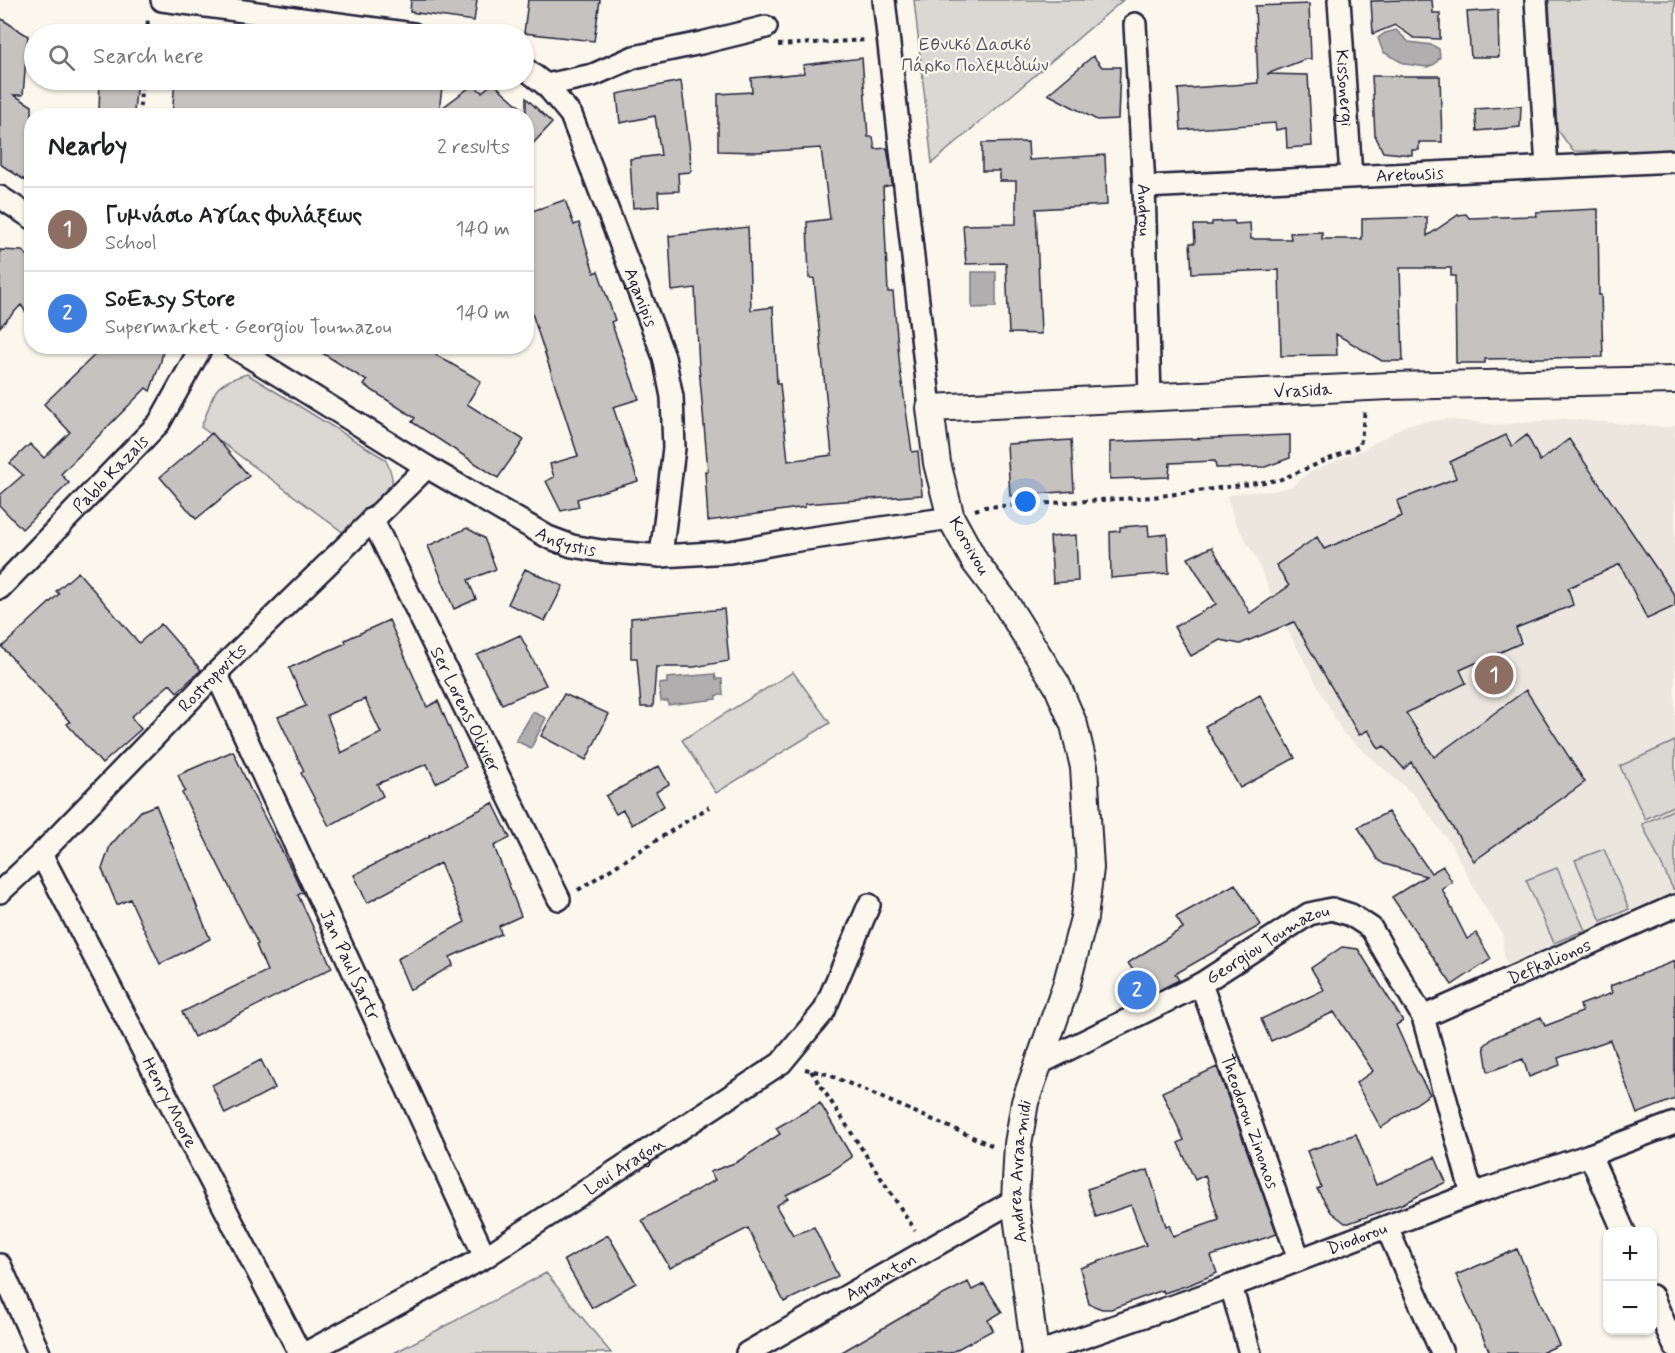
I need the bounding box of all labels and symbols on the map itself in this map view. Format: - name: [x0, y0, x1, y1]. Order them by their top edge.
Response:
- park label: Εθνικό Δασικό Πάρκο Πολεμιδιών: [901, 33, 1049, 78]
- street label: Kissonergi: [1329, 48, 1359, 127]
- street label: Aretousis: [1375, 161, 1444, 189]
- street label: Androu: [1131, 183, 1156, 236]
- street label: Aganipis: [618, 264, 662, 331]
- street label: Vrasida: [1273, 378, 1333, 405]
- street label: Pablo Kazals: [68, 430, 154, 519]
- your location: [1011, 487, 1040, 516]
- street label: Koroivou: [943, 513, 996, 580]
- street label: Angystis: [531, 521, 598, 563]
- street label: Rostropovits: [173, 638, 253, 718]
- street label: Ser Lorens Olivier: [424, 643, 506, 777]
- pin: 1: [1474, 652, 1514, 698]
- street label: Georgiou Toumazou: [1201, 899, 1332, 991]
- street label: Jan Paul Sartr: [313, 906, 386, 1025]
- street label: Defkalionos: [1504, 933, 1595, 991]
- pin: 2: [1118, 968, 1156, 1012]
- street label: Theodorou Zinonos: [1214, 1051, 1284, 1192]
- street label: Henry Moore: [136, 1053, 203, 1153]
- street label: Andrea Avraamidi: [1004, 1096, 1038, 1244]
- street label: Loui Aragon: [580, 1131, 670, 1201]
- street label: Diodorou: [1324, 1217, 1391, 1261]
- street label: Agnanton: [841, 1248, 921, 1307]

